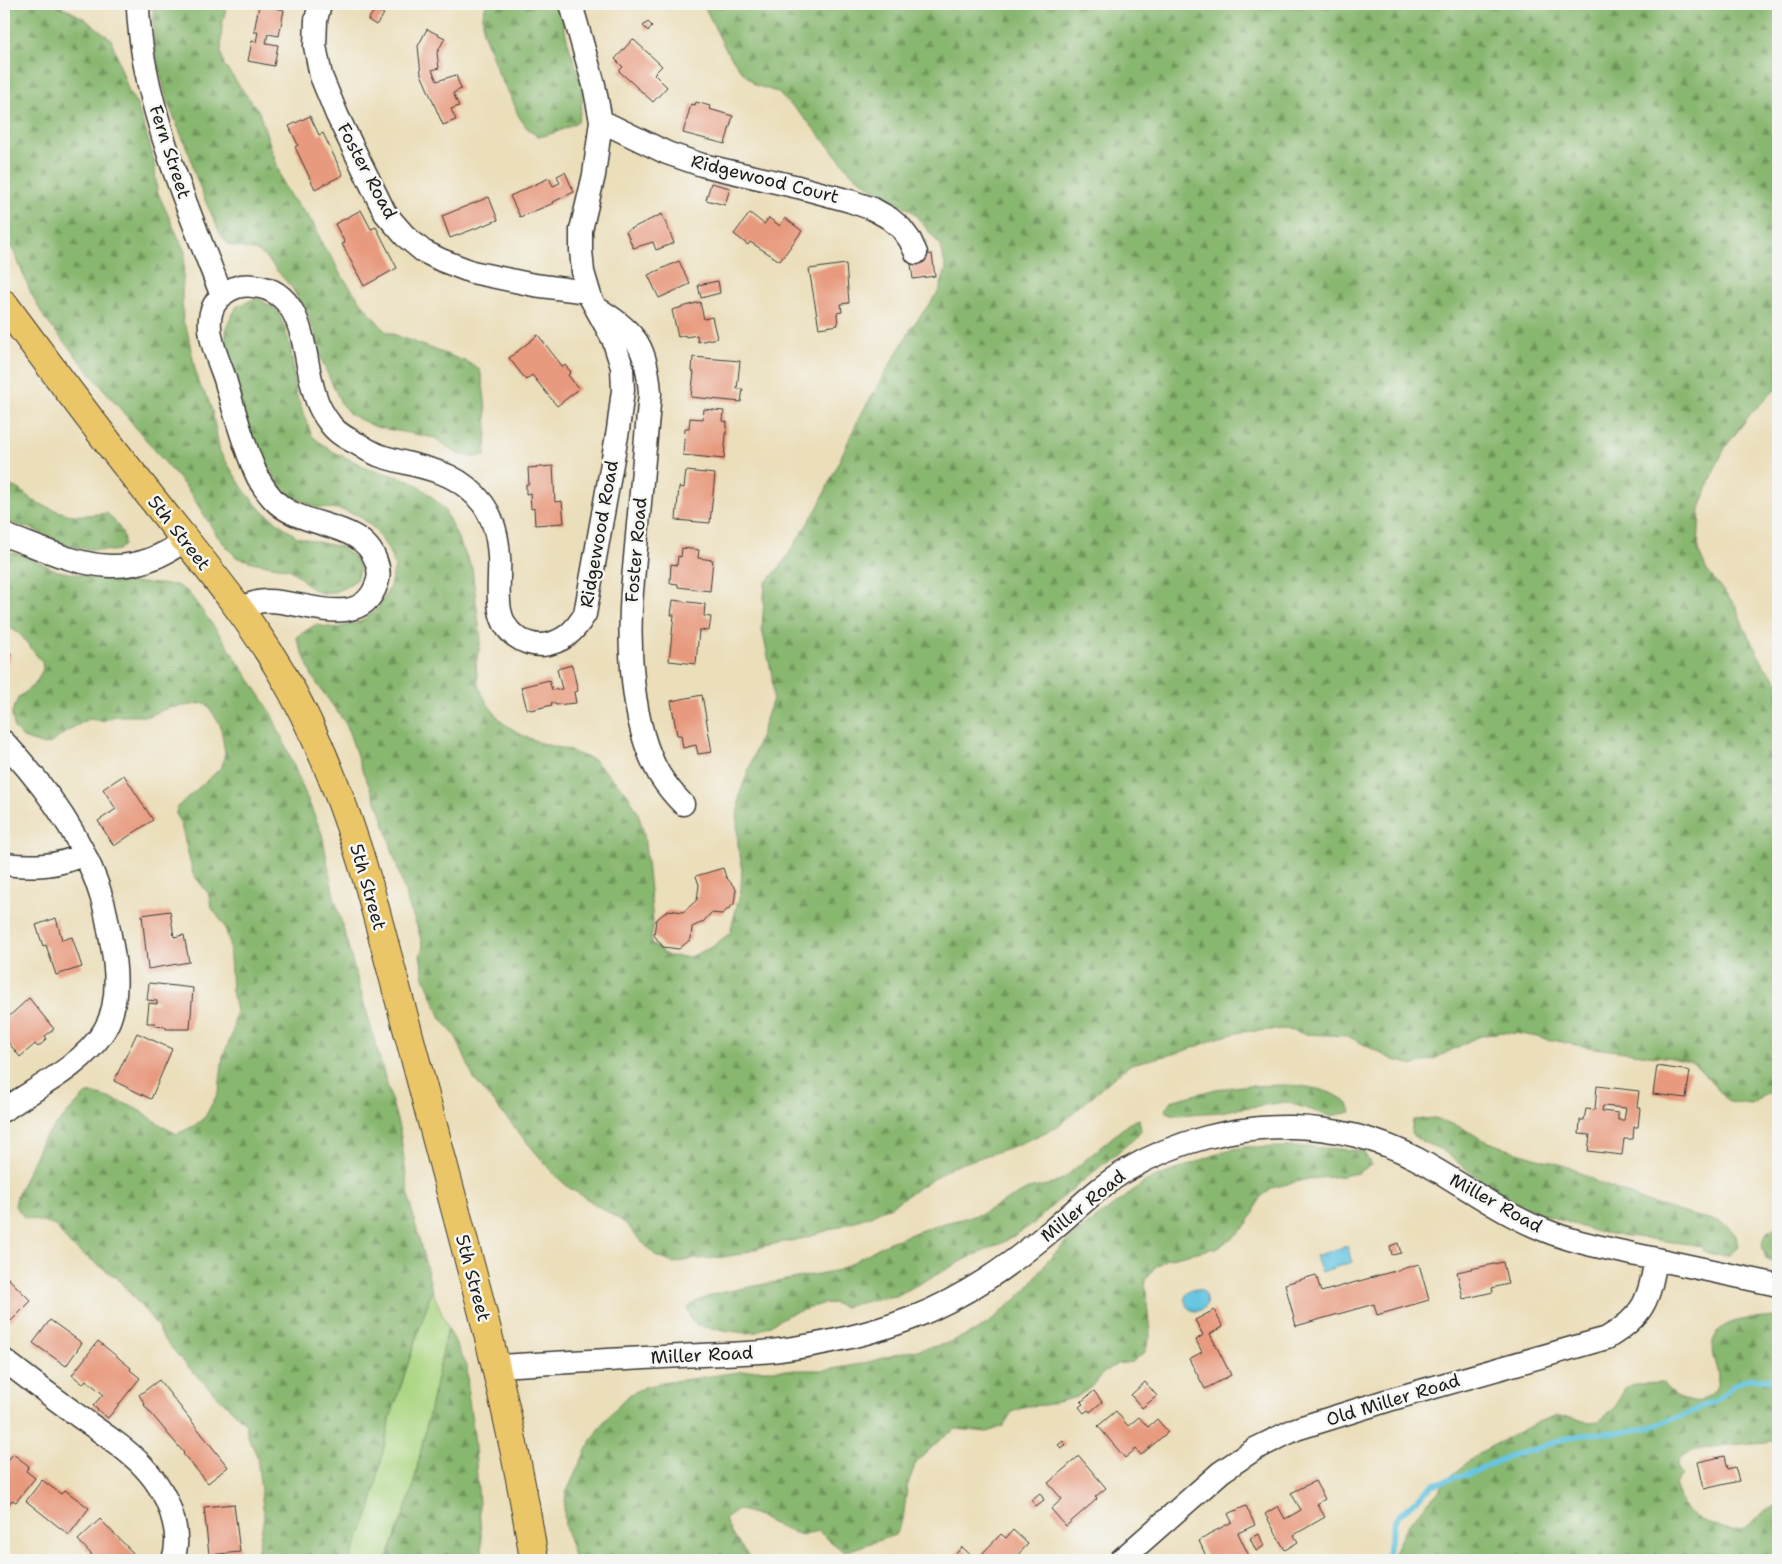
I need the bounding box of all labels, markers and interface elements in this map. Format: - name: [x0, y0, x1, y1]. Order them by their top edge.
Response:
- street label: Fern Street: [144, 102, 196, 202]
- street label: Foster Road: [332, 119, 402, 223]
- street label: Ridgewood Court: [688, 149, 842, 209]
- street label: Ridgewood Road: [574, 458, 624, 610]
- street label: 5th Street: [142, 491, 216, 576]
- street label: Foster Road: [619, 496, 653, 604]
- street label: 5th Street: [344, 841, 392, 933]
- street label: Miller Road: [1036, 1164, 1130, 1248]
- street label: Miller Road: [1445, 1168, 1547, 1238]
- street label: 5th Street: [450, 1232, 496, 1324]
- street label: Miller Road: [650, 1340, 754, 1370]
- street label: Old Miller Road: [1323, 1368, 1463, 1432]

